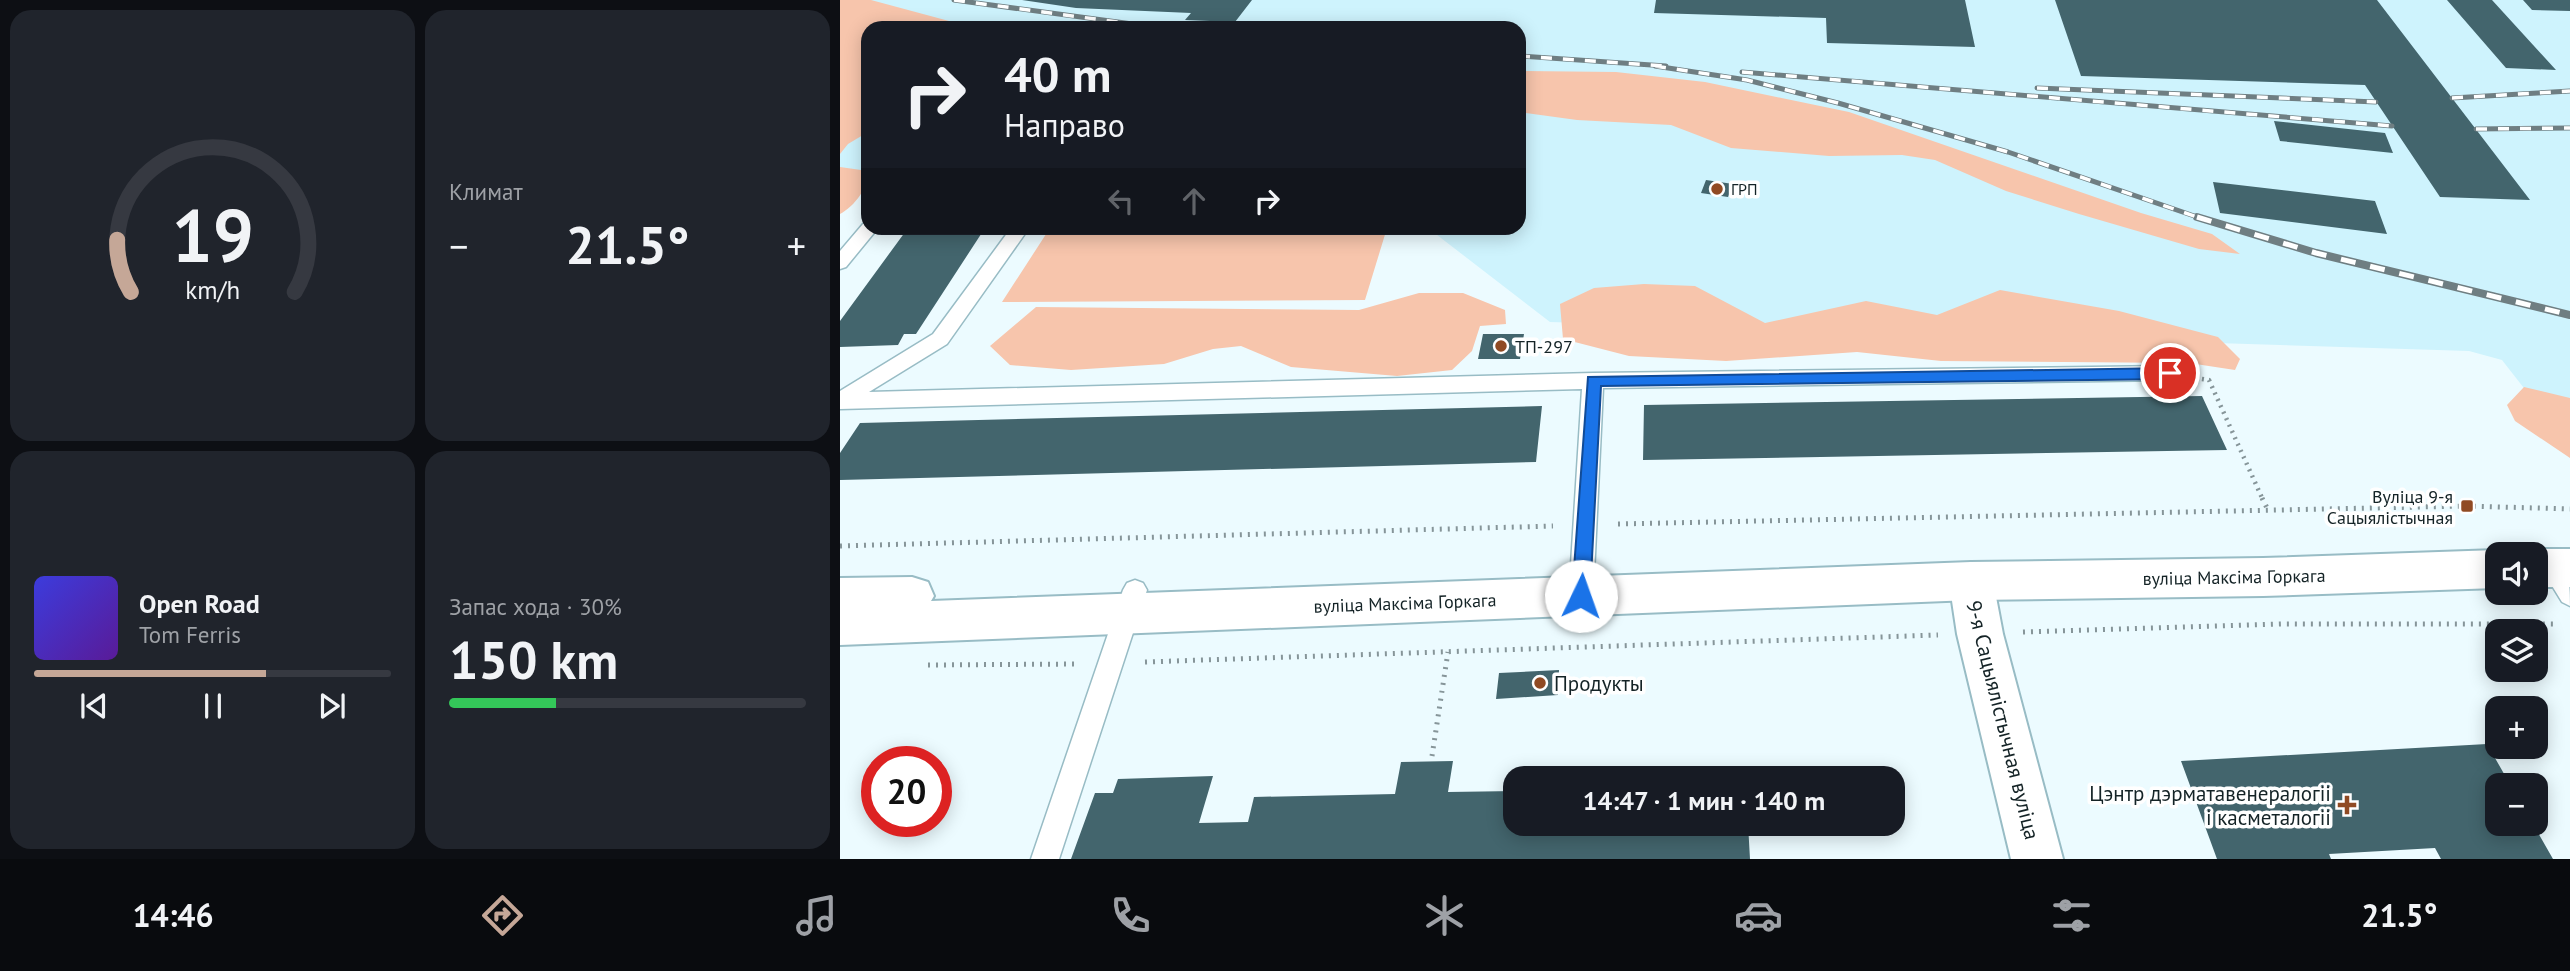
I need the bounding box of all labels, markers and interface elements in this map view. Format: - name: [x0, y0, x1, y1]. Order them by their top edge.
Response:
- text: 40 m: [1004, 42, 1111, 106]
- icon: right: [889, 49, 980, 140]
- text: Направо: [1004, 104, 1125, 146]
- text: Климат: [449, 177, 523, 206]
- place label: ГРП: [1731, 179, 1758, 199]
- marker: ГРП: [1709, 181, 1725, 197]
- icon: left: [1102, 182, 1140, 220]
- icon: ahead: [1175, 182, 1213, 220]
- icon: right: [1248, 182, 1286, 220]
- text: 19: [171, 188, 254, 282]
- text: 21.5°: [566, 211, 689, 278]
- text: −: [449, 221, 468, 270]
- text: +: [787, 221, 806, 270]
- text: km/h: [185, 273, 240, 305]
- place label: ТП-297: [1515, 335, 1573, 358]
- marker: ТП-297: [1493, 338, 1509, 354]
- pin: [2140, 343, 2200, 403]
- icon: arrive: [2151, 354, 2189, 392]
- place label: Вуліца 9-я Сацыялістычная: [2327, 485, 2453, 529]
- marker: Вуліца 9-я Сацыялістычная: [2459, 498, 2475, 514]
- map controls: [2485, 542, 2548, 836]
- button: sound: [2485, 542, 2548, 605]
- position arrow: [1544, 559, 1618, 633]
- street label: вуліца Максіма Горкага: [2142, 564, 2326, 590]
- text: Open Road: [139, 587, 260, 620]
- street label: вуліца Максіма Горкага: [1313, 588, 1497, 618]
- text: Запас хода · 30%: [449, 592, 622, 621]
- street label: 9-я Сацыялістычная вуліца: [1960, 598, 2046, 842]
- button: layers: [2485, 619, 2548, 682]
- text: Tom Ferris: [139, 620, 241, 649]
- text: 150 km: [449, 626, 618, 693]
- place label: Продукты: [1554, 670, 1644, 697]
- marker: Продукты: [1532, 675, 1548, 691]
- icon: previous: [75, 687, 113, 725]
- icon: pause: [194, 687, 232, 725]
- icon: next: [313, 687, 351, 725]
- button: +: [2485, 696, 2548, 759]
- speed limit sign: 20: [861, 746, 952, 837]
- button: −: [2485, 773, 2548, 836]
- place label: Цэнтр дэрматавенералогіі і касметалогіі: [2089, 780, 2331, 831]
- text: 14:47 · 1 мин · 140 m: [1583, 784, 1825, 817]
- marker: Цэнтр дэрматавенералогіі і касметалогіі: [2337, 795, 2357, 815]
- icon: directions: [478, 891, 527, 940]
- icon: music: [792, 891, 841, 940]
- icon: phone: [1106, 891, 1155, 940]
- icon: climate: [1420, 891, 1469, 940]
- icon: car: [1734, 891, 1783, 940]
- icon: filters: [2047, 891, 2096, 940]
- text: 14:46: [132, 894, 214, 936]
- text: 21.5°: [2361, 894, 2438, 936]

